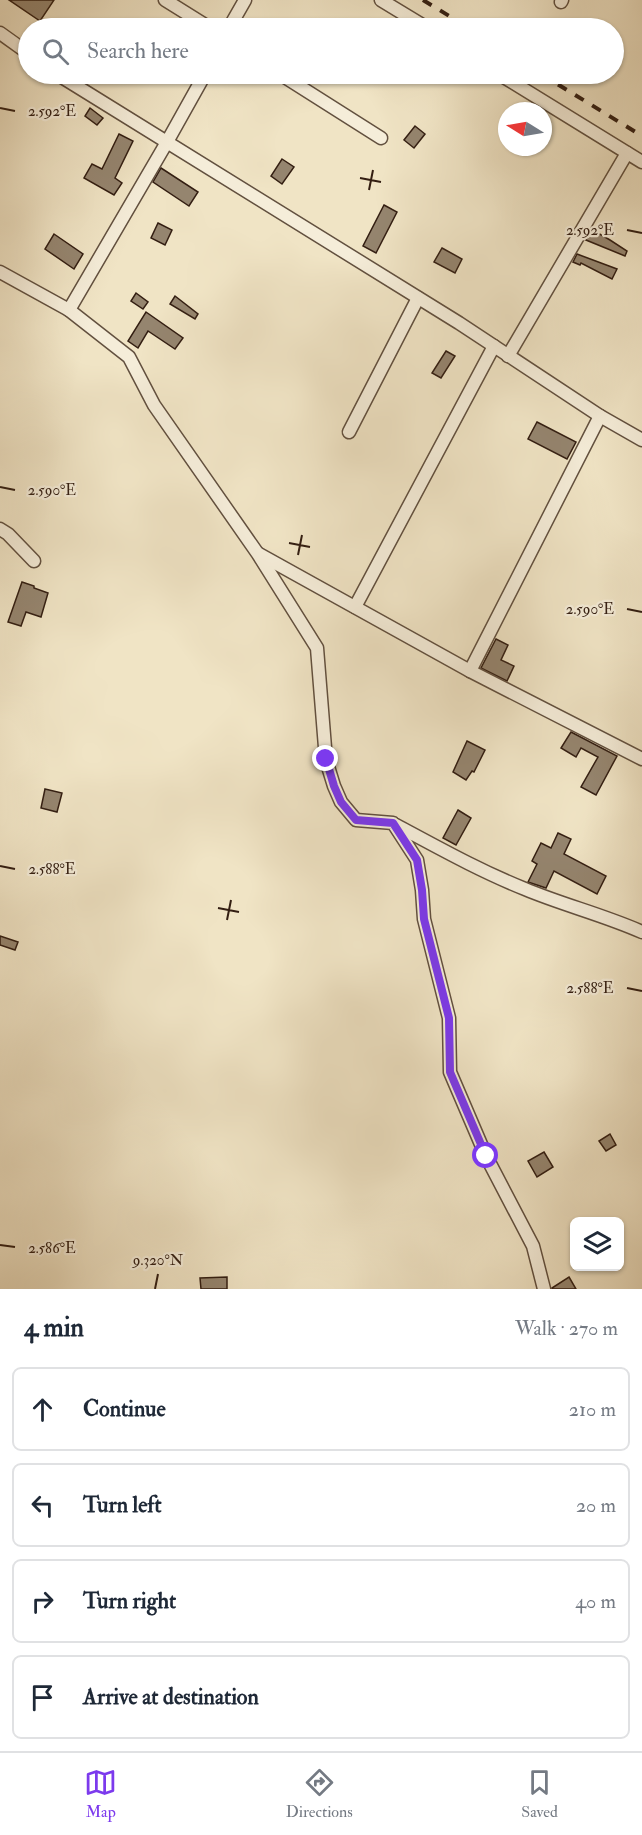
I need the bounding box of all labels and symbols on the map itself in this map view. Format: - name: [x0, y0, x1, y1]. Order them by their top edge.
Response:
- text: 2.592°E: [28, 102, 76, 121]
- north arrow: [498, 102, 552, 156]
- text: 2.592°E: [566, 221, 614, 240]
- text: 2.590°E: [28, 481, 76, 500]
- text: 2.590°E: [566, 600, 614, 619]
- route end: [312, 745, 338, 771]
- text: 2.588°E: [28, 860, 76, 879]
- text: 2.588°E: [566, 979, 614, 998]
- route start: [472, 1142, 498, 1168]
- text: 2.586°E: [28, 1239, 76, 1258]
- text: 9.320°N: [132, 1251, 184, 1270]

